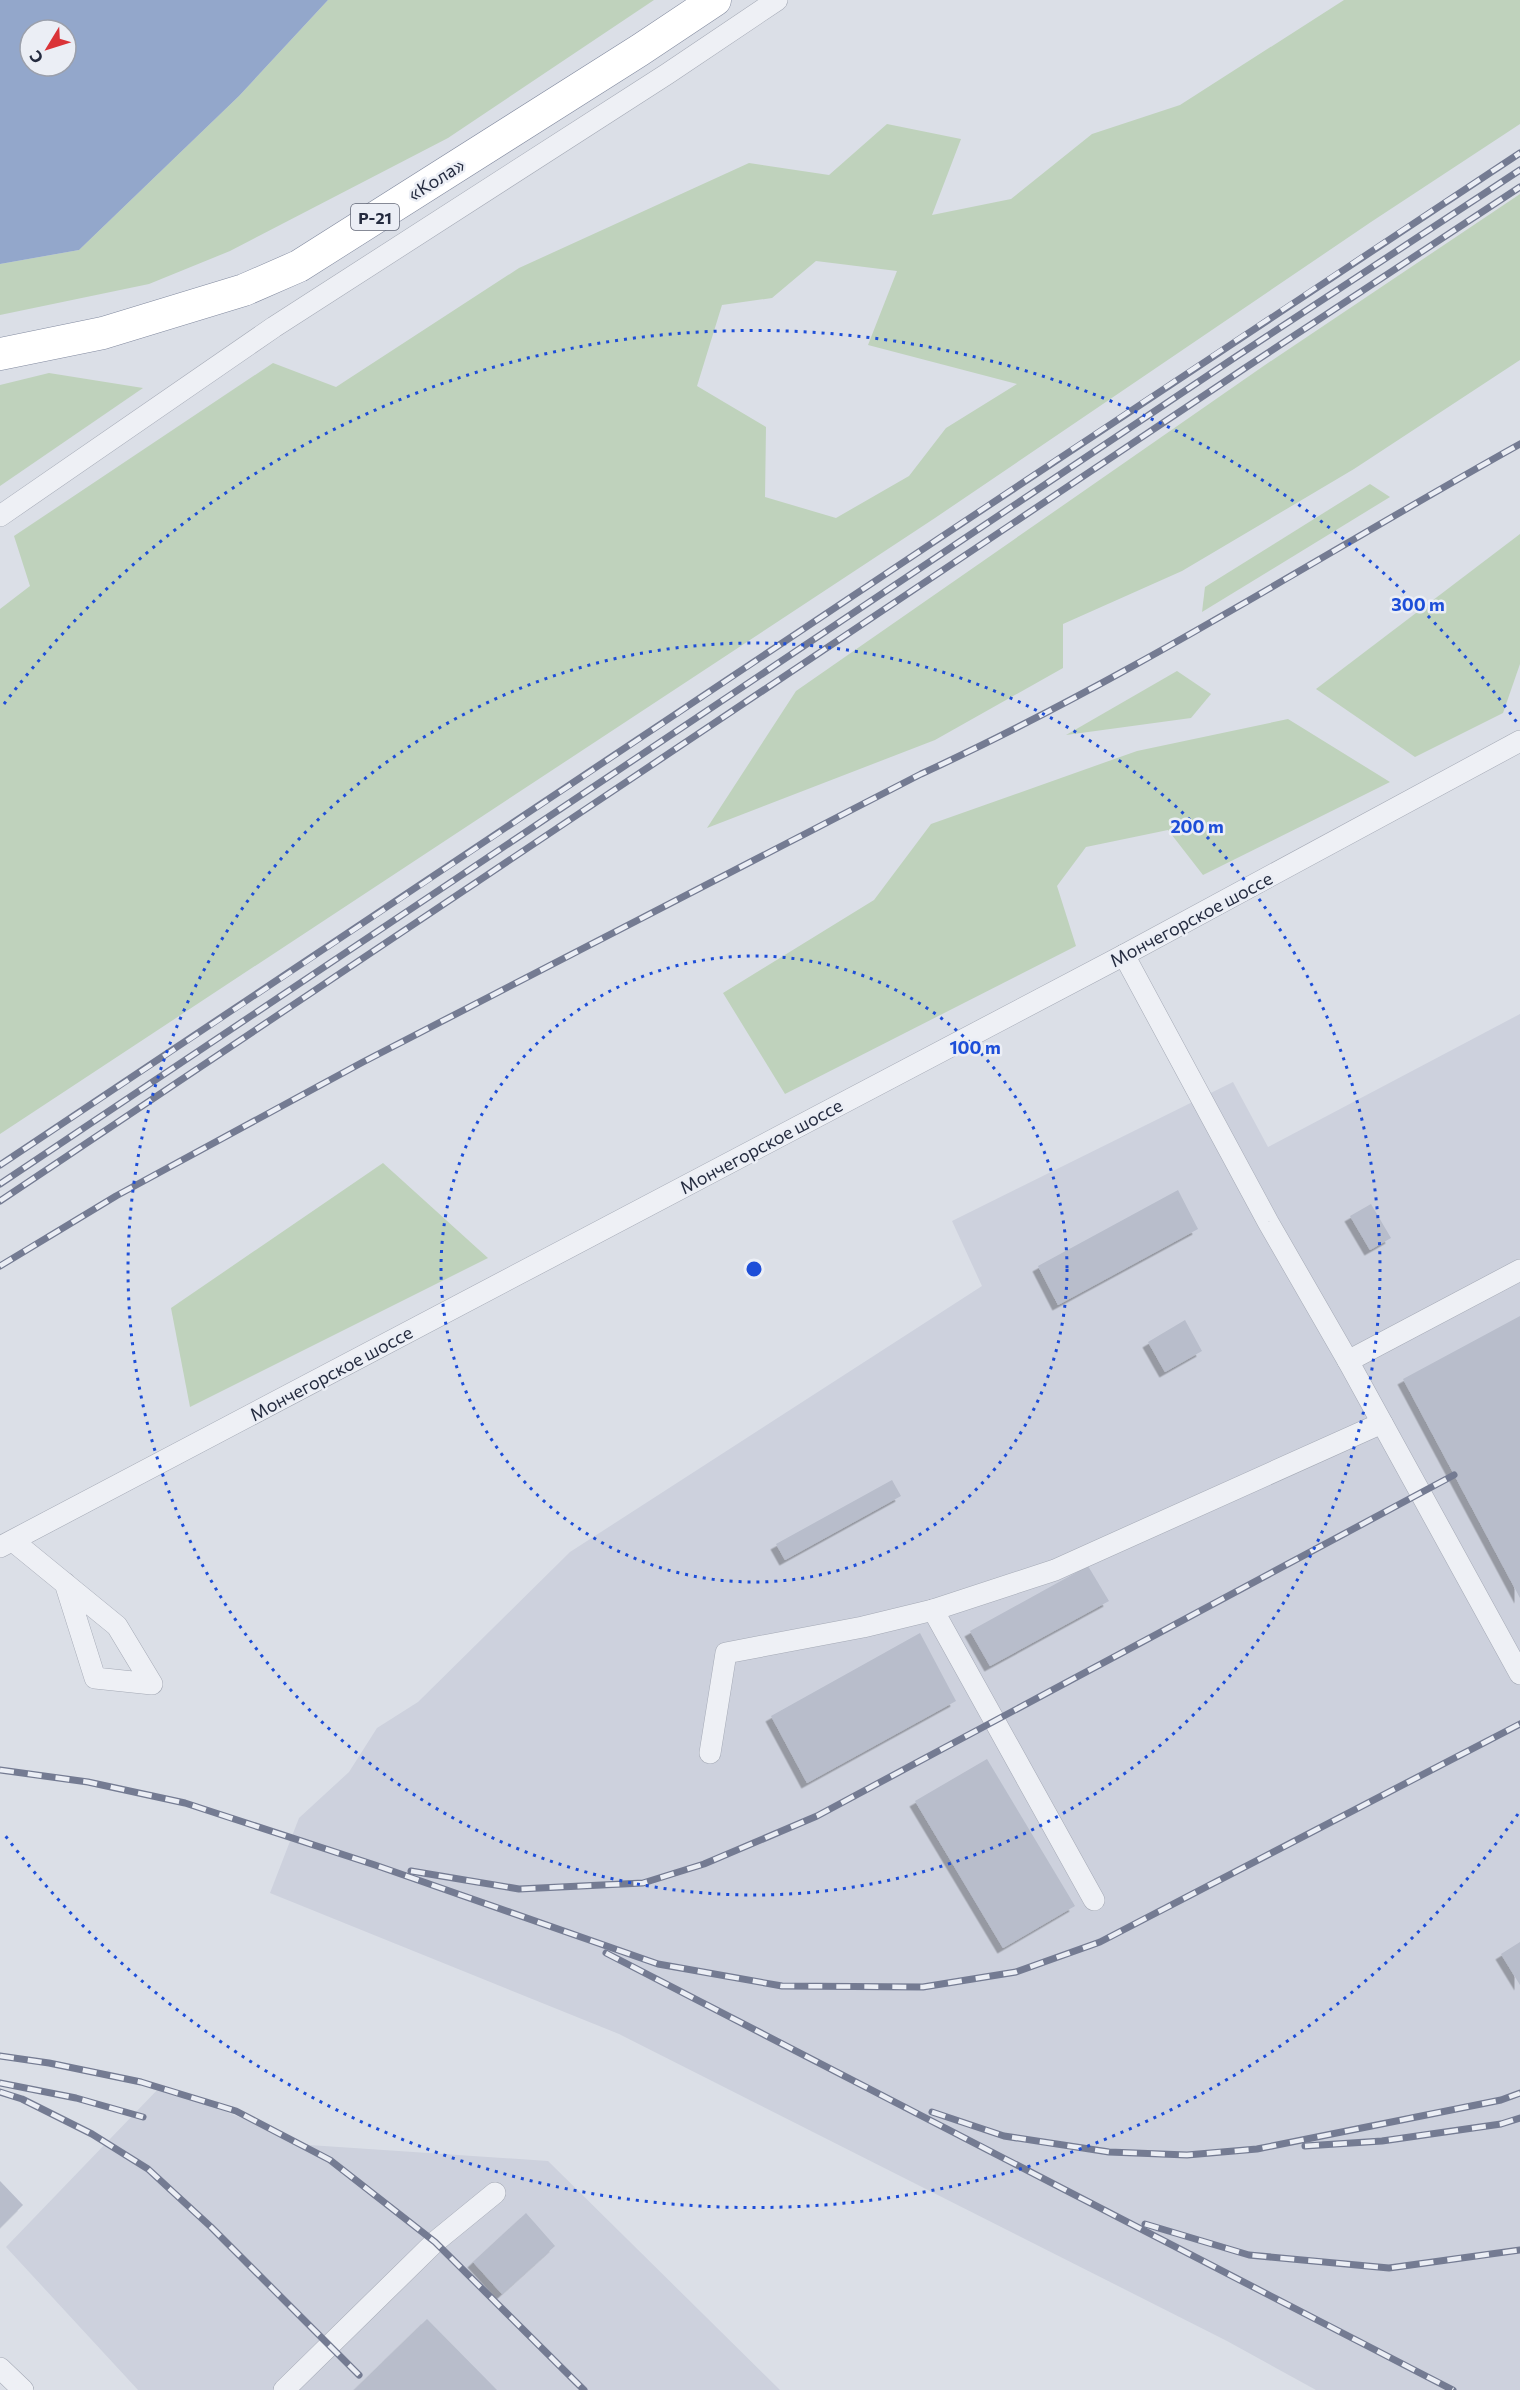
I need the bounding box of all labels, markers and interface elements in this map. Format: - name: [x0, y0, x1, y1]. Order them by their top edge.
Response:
- north arrow: [18, 18, 78, 78]
- text: С: [25, 47, 47, 68]
- street label: «Кола»: [404, 153, 468, 205]
- road number: Р-21: [351, 204, 399, 230]
- text: 300 m: [1391, 593, 1445, 615]
- text: 200 m: [1170, 815, 1224, 837]
- street label: Мончегорское шоссе: [1106, 867, 1276, 971]
- text: 100 m: [949, 1036, 1001, 1058]
- street label: Мончегорское шоссе: [676, 1094, 846, 1198]
- centre of rings: [744, 1259, 764, 1279]
- street label: Мончегорское шоссе: [246, 1321, 416, 1425]

